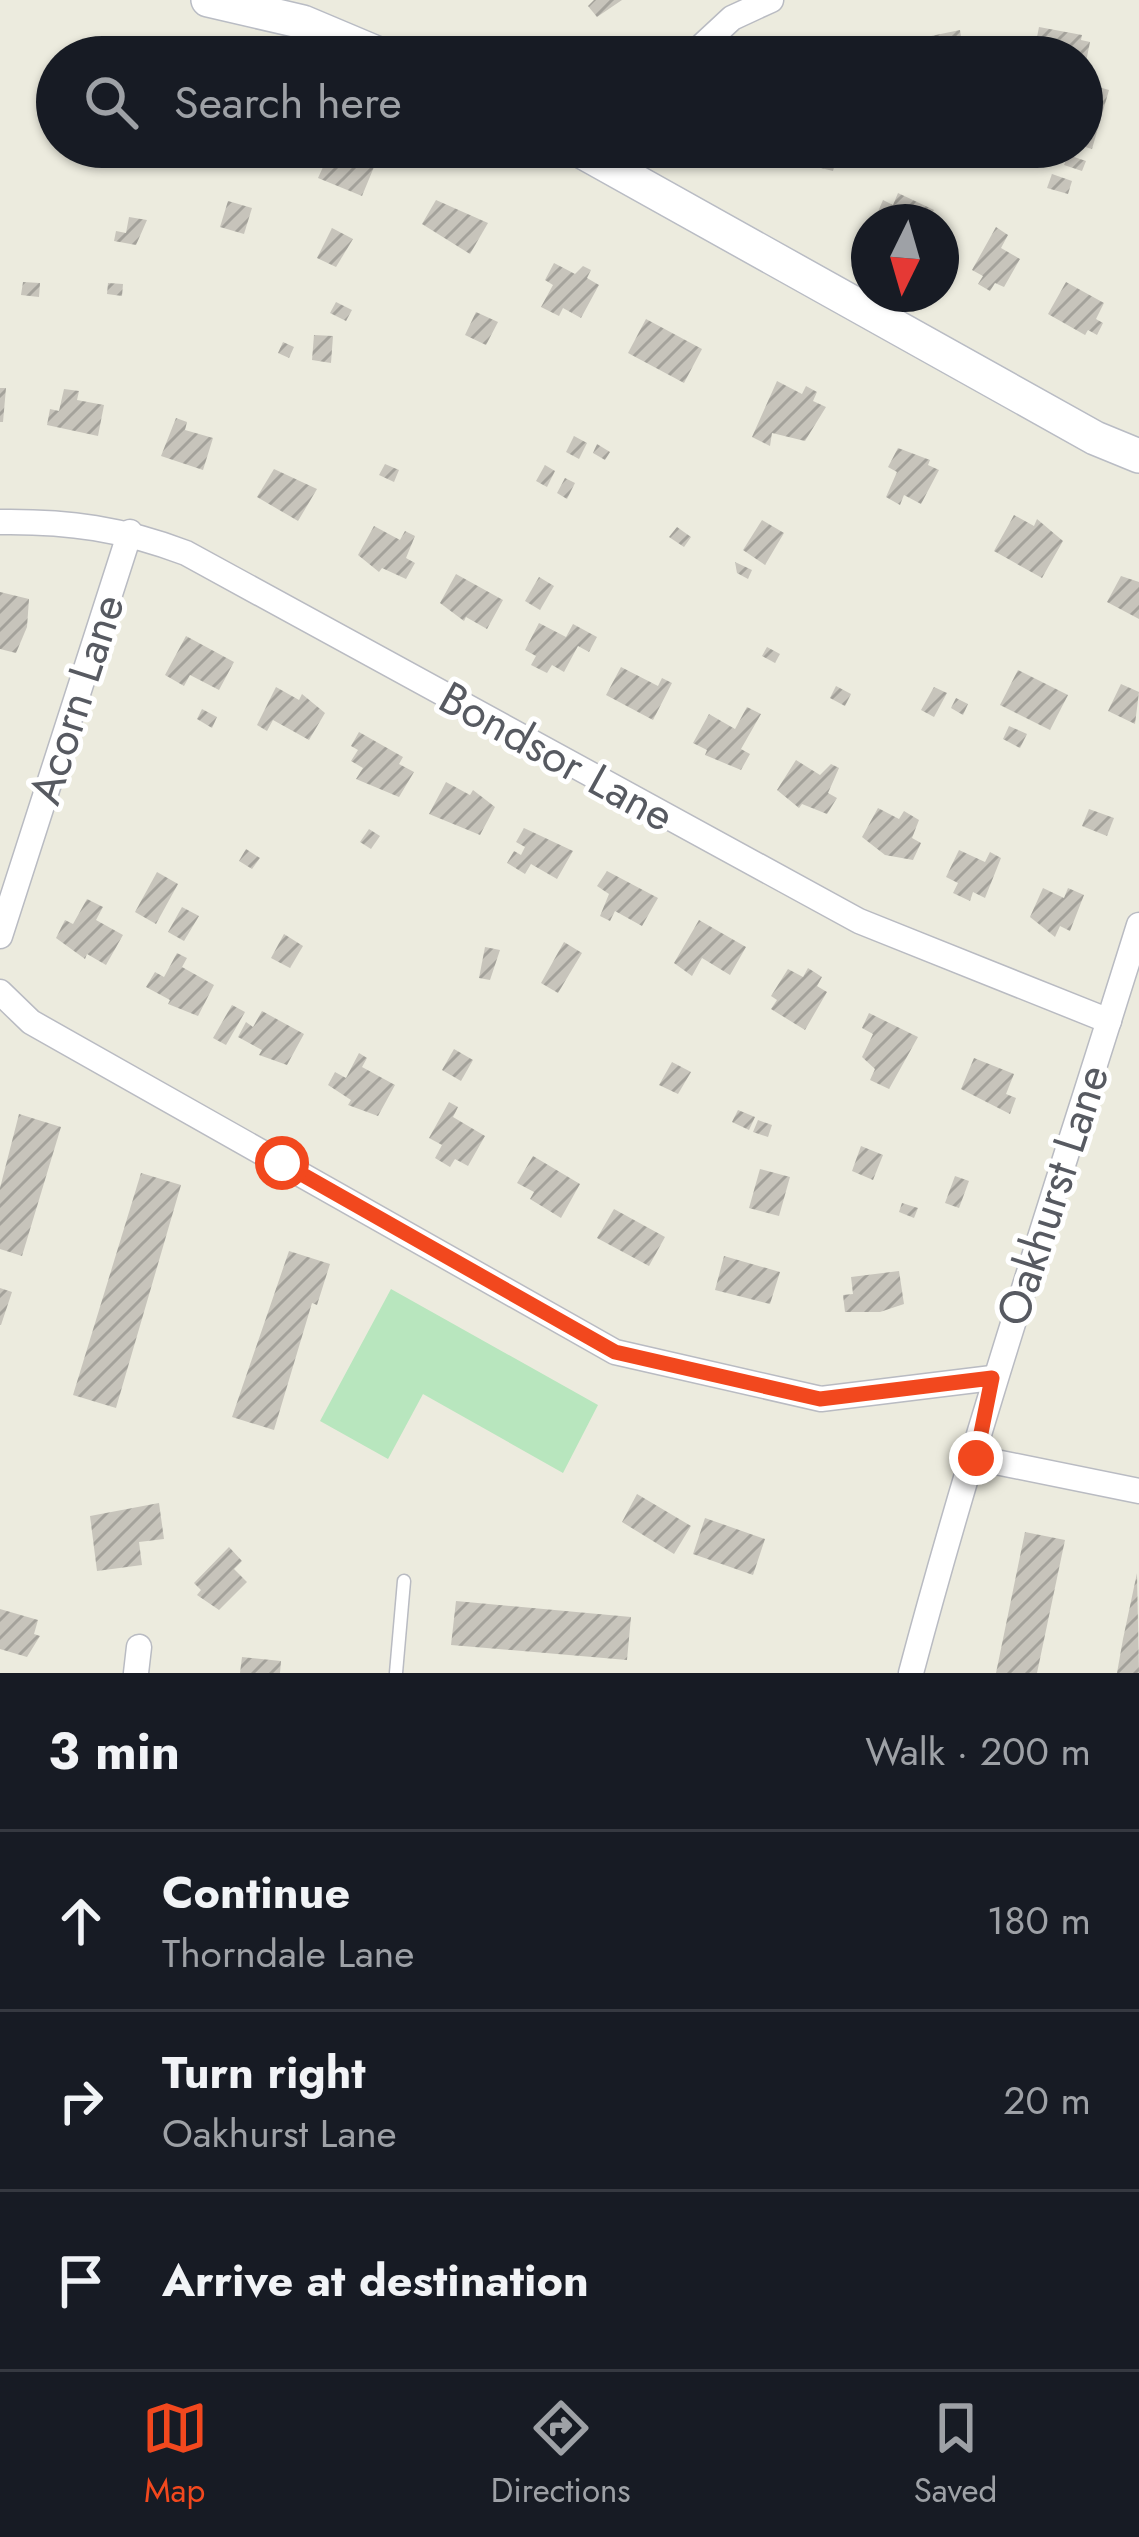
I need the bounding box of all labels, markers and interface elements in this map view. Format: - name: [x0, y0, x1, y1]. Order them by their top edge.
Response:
- search box: [36, 36, 1103, 168]
- icon: search: [78, 69, 144, 135]
- text: Search here: [174, 70, 402, 135]
- north arrow: [851, 204, 959, 312]
- street label: Acorn Lane: [12, 586, 141, 812]
- street label: Bondsor Lane: [428, 665, 686, 848]
- street label: Oakhurst Lane: [980, 1056, 1125, 1334]
- route start: [255, 1136, 309, 1190]
- route end: [949, 1431, 1003, 1485]
- text: 3 min: [48, 1714, 180, 1788]
- text: Walk · 200 m: [865, 1723, 1091, 1780]
- text: Continue: [162, 1860, 350, 1925]
- icon: ahead: [48, 1888, 114, 1954]
- text: 180 m: [987, 1892, 1091, 1949]
- text: Thorndale Lane: [162, 1925, 414, 1982]
- text: Turn right: [162, 2040, 366, 2105]
- icon: right: [48, 2068, 114, 2134]
- text: 20 m: [1003, 2072, 1091, 2129]
- text: Oakhurst Lane: [162, 2105, 397, 2162]
- icon: arrive: [48, 2248, 114, 2314]
- text: Arrive at destination: [162, 2248, 589, 2313]
- tab: Map: [142, 2395, 208, 2514]
- tab: Directions: [491, 2395, 631, 2514]
- tab: Saved: [914, 2395, 997, 2514]

